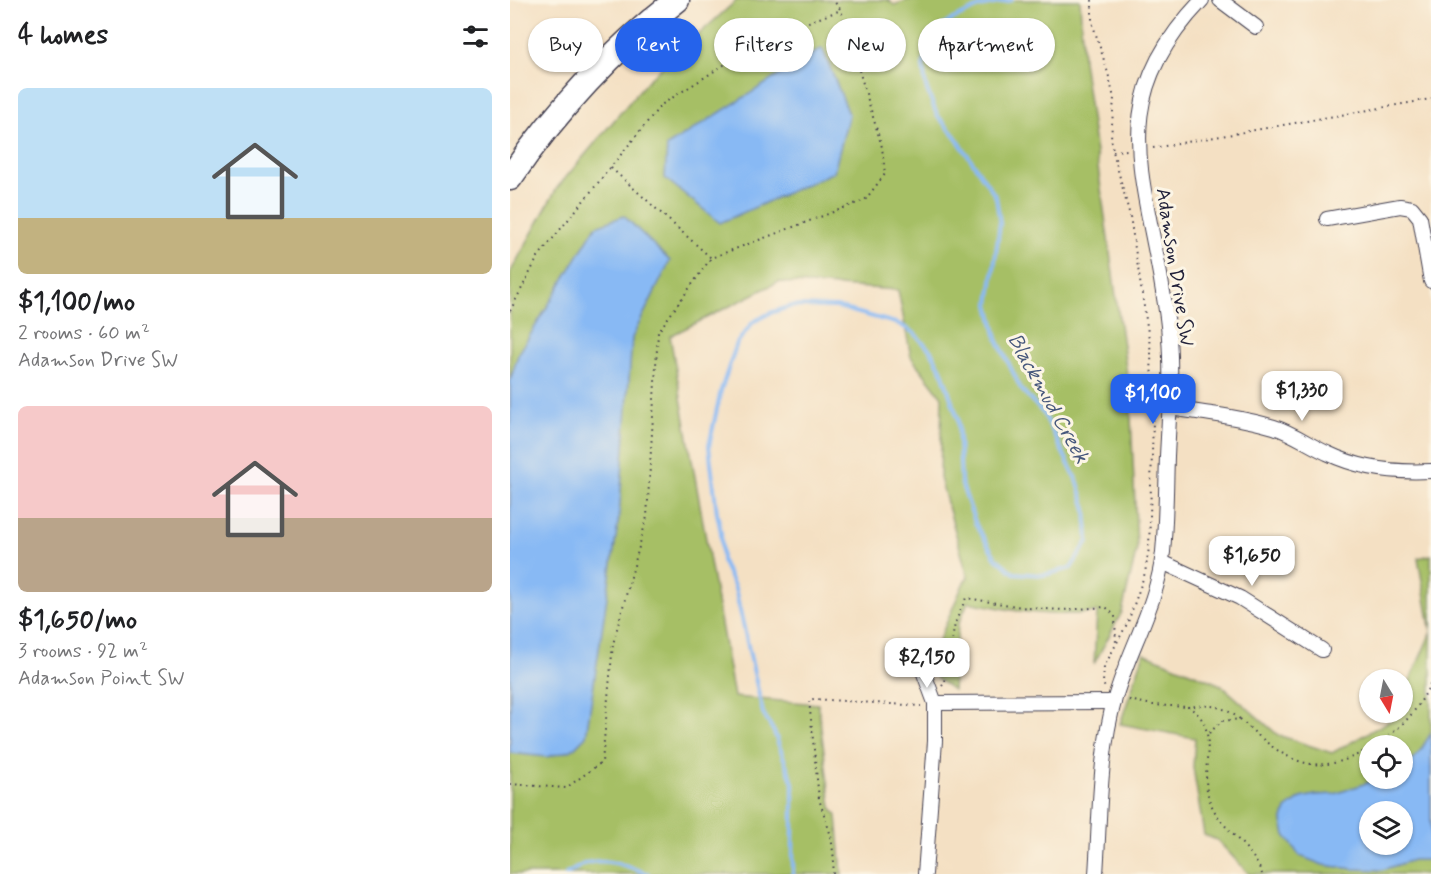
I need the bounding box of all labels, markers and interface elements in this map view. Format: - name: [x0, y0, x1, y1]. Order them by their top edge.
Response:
- chip: Buy: [528, 18, 603, 72]
- chip: Rent: [615, 18, 702, 72]
- chip: Filters: [714, 18, 814, 72]
- chip: New: [826, 18, 906, 72]
- chip: Apartment: [918, 18, 1055, 72]
- text: 4 homes: [18, 19, 108, 53]
- icon: filters: [459, 20, 492, 53]
- icon: home: [201, 127, 309, 235]
- street label: Adamson Drive SW: [1149, 186, 1200, 349]
- text: $1,100/mo: [18, 286, 135, 320]
- text: 2 rooms · 60 m²: [18, 320, 150, 347]
- water label: Blackmud Creek: [1001, 328, 1095, 468]
- text: Adamson Drive SW: [18, 347, 178, 374]
- pin: $1,330: [1253, 371, 1351, 422]
- pin: $1,100: [1104, 374, 1202, 425]
- text: $1,330: [1276, 377, 1328, 404]
- text: $1,100: [1125, 380, 1181, 407]
- icon: home: [201, 445, 309, 553]
- pin: $1,650: [1203, 536, 1301, 587]
- text: $1,650: [1223, 542, 1281, 569]
- text: $1,650/mo: [18, 604, 137, 638]
- text: 3 rooms · 92 m²: [18, 638, 148, 665]
- pin: $2,150: [878, 638, 976, 689]
- text: $2,150: [899, 644, 955, 671]
- text: Adamson Point SW: [18, 665, 184, 692]
- north arrow: [1359, 669, 1413, 723]
- map controls: [1359, 669, 1413, 855]
- button: locate: [1359, 735, 1413, 789]
- button: layers: [1359, 801, 1413, 855]

